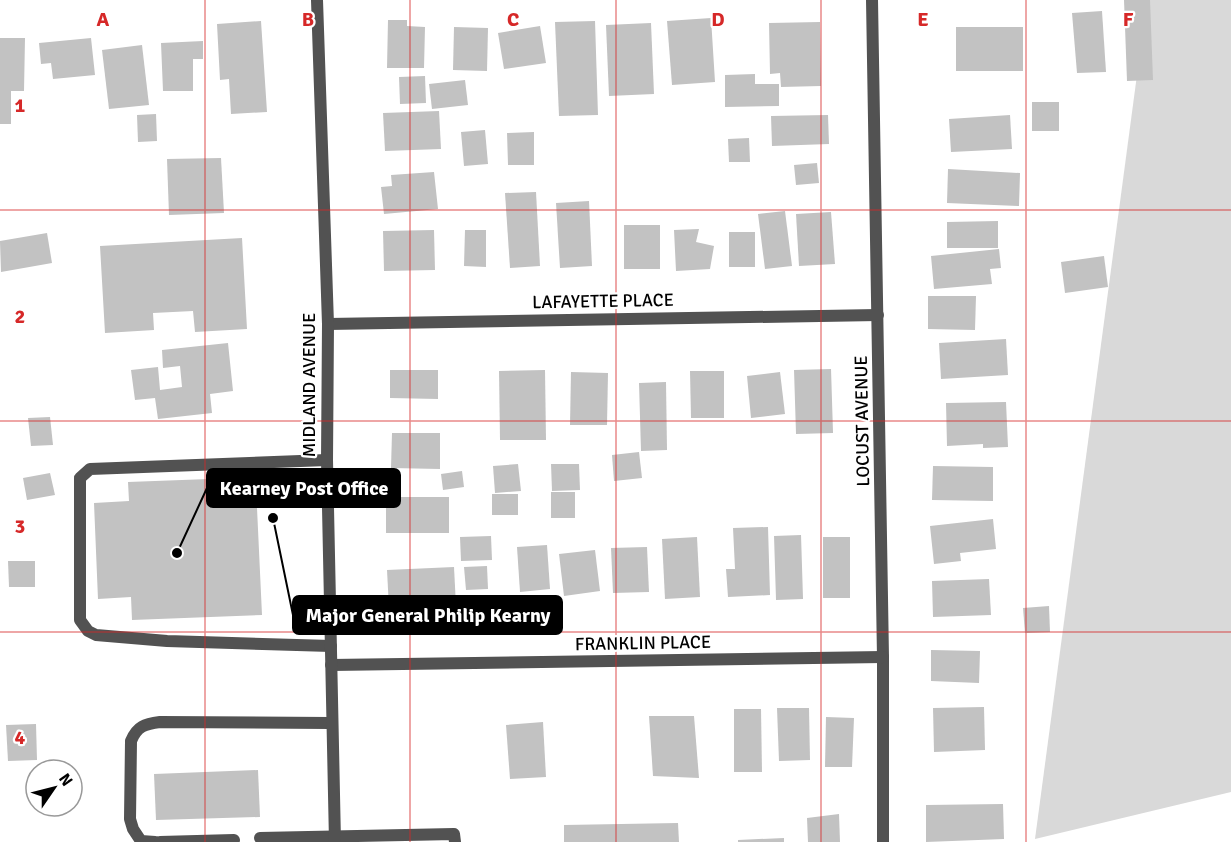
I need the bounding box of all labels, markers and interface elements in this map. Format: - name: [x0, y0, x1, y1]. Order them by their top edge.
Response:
- text: A: [97, 7, 110, 32]
- text: B: [302, 7, 314, 32]
- text: C: [507, 7, 519, 32]
- text: D: [711, 7, 725, 32]
- text: E: [917, 7, 929, 32]
- text: F: [1123, 7, 1134, 32]
- text: 1: [15, 93, 26, 118]
- street label: LAFAYETTE PLACE: [532, 289, 674, 313]
- text: 2: [15, 304, 25, 329]
- street label: MIDLAND AVENUE: [298, 313, 320, 457]
- street label: LOCUST AVENUE: [850, 355, 874, 487]
- callout: Kearney Post Office: [207, 469, 400, 507]
- text: Kearney Post Office: [220, 476, 389, 501]
- text: 3: [15, 514, 25, 539]
- callout: Major General Philip Kearny: [293, 596, 562, 634]
- text: Major General Philip Kearny: [305, 603, 551, 628]
- street label: FRANKLIN PLACE: [575, 631, 711, 655]
- text: 4: [15, 725, 26, 750]
- north arrow: [24, 758, 84, 818]
- text: N: [54, 770, 77, 790]

